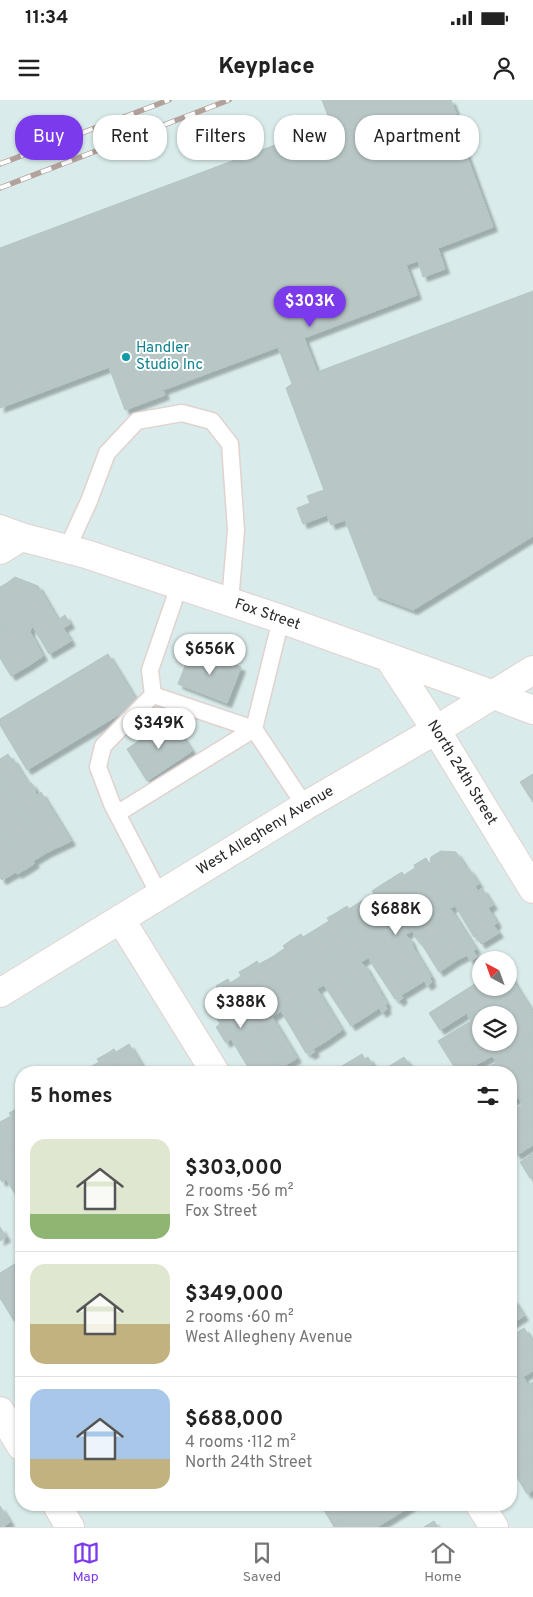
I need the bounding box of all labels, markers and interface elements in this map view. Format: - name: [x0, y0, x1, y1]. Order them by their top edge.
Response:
- text: 11:34: [25, 6, 68, 30]
- icon: menu: [15, 54, 43, 82]
- text: Keyplace: [218, 54, 315, 81]
- icon: person: [490, 54, 518, 82]
- chip: Buy: [15, 115, 83, 160]
- chip: Rent: [93, 115, 167, 160]
- chip: Filters: [177, 115, 264, 160]
- chip: New: [274, 115, 345, 160]
- chip: Apartment: [355, 115, 479, 160]
- pin: $303K: [275, 286, 345, 328]
- text: $303K: [285, 292, 335, 312]
- place label: Handler Studio Inc: [136, 339, 203, 375]
- marker: Handler Studio Inc: [120, 351, 132, 363]
- street label: Fox Street: [232, 595, 303, 635]
- pin: $656K: [175, 634, 245, 676]
- text: $656K: [185, 640, 235, 660]
- pin: $349K: [124, 708, 194, 750]
- text: $349K: [134, 714, 184, 734]
- street label: North 24th Street: [423, 717, 501, 829]
- street label: West Allegheny Avenue: [193, 782, 337, 880]
- pin: $688K: [361, 894, 431, 936]
- text: $688K: [371, 900, 421, 920]
- north arrow: [472, 951, 518, 996]
- map controls: [472, 951, 517, 1051]
- pin: $388K: [206, 986, 276, 1029]
- text: $388K: [216, 993, 266, 1013]
- button: layers: [472, 1006, 517, 1051]
- icon: filters: [474, 1082, 502, 1110]
- text: 5 homes: [30, 1083, 113, 1110]
- text: $303,000: [185, 1155, 283, 1182]
- icon: home: [70, 1159, 130, 1219]
- text: 2 rooms · 56 m²: [185, 1182, 294, 1202]
- text: Fox Street: [185, 1202, 257, 1222]
- text: $349,000: [185, 1281, 284, 1308]
- icon: home: [70, 1284, 130, 1344]
- text: 2 rooms · 60 m²: [185, 1308, 294, 1328]
- text: West Allegheny Avenue: [185, 1328, 352, 1348]
- text: $688,000: [185, 1406, 283, 1433]
- icon: home: [70, 1409, 130, 1469]
- text: 4 rooms · 112 m²: [185, 1433, 296, 1453]
- text: North 24th Street: [185, 1453, 312, 1473]
- tab: Map: [72, 1539, 100, 1586]
- tab: Saved: [243, 1539, 281, 1586]
- tab: Home: [424, 1539, 461, 1586]

